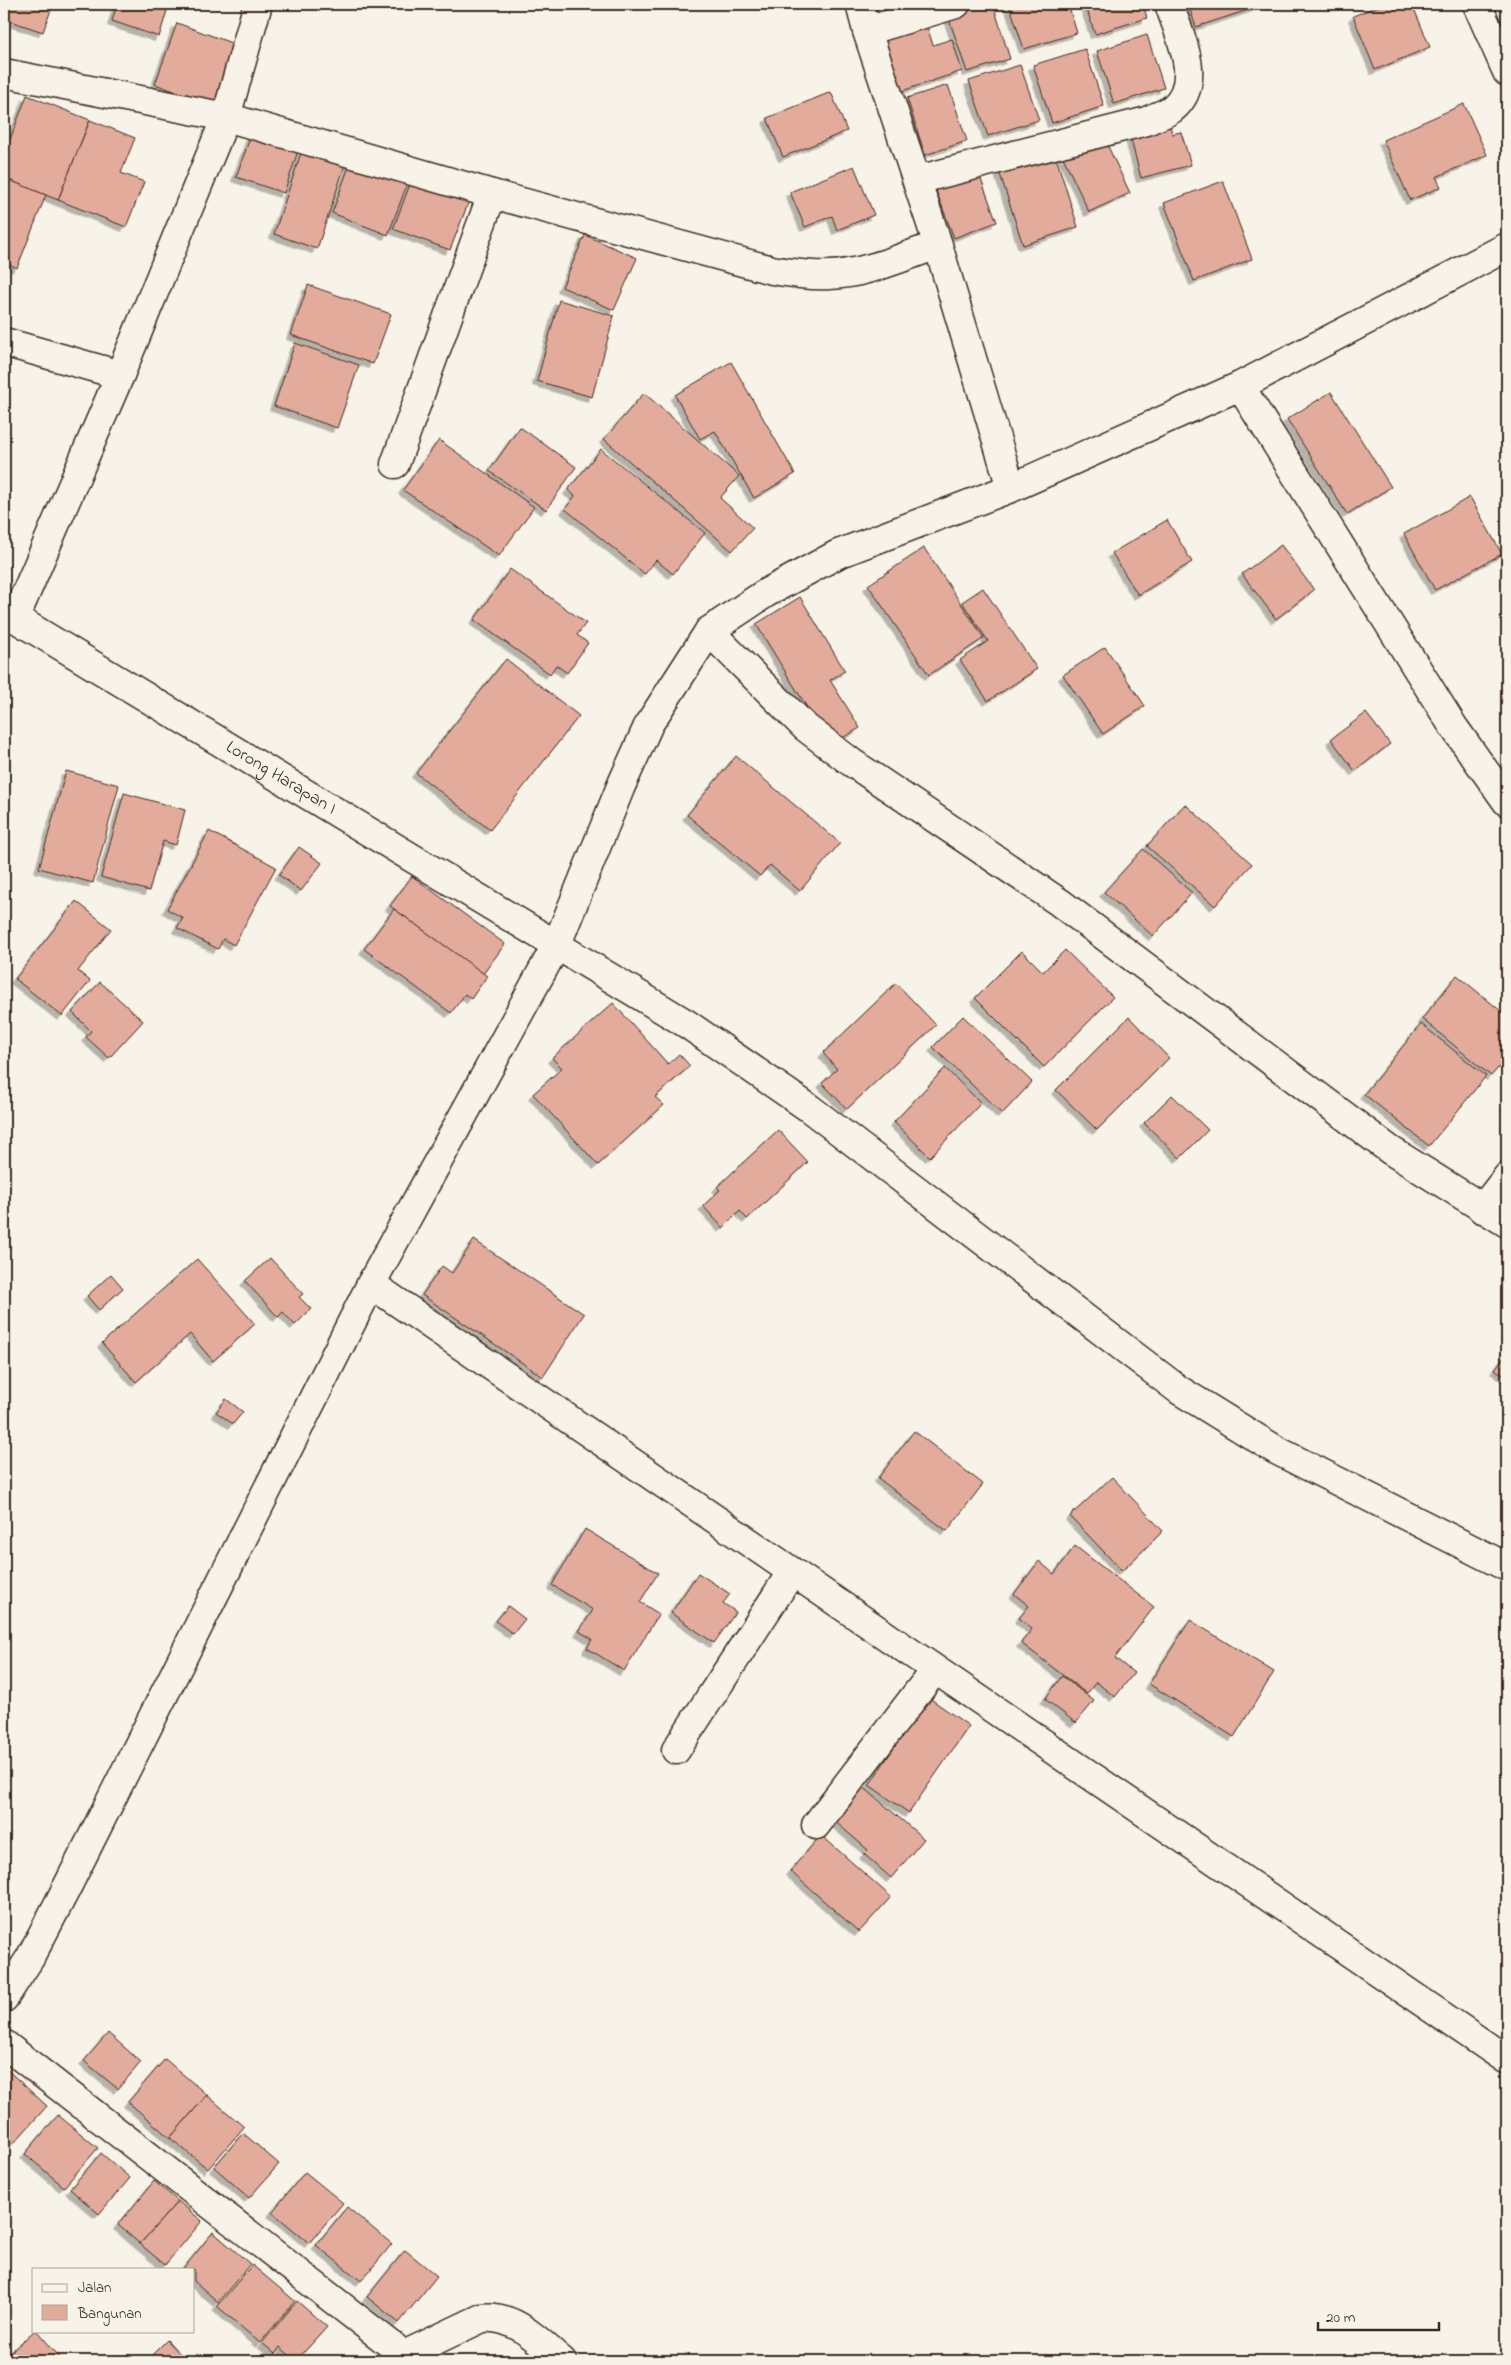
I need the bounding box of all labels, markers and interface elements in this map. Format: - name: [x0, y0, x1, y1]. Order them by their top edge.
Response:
- street label: Lorong Harapan I: [220, 735, 341, 822]
- legend: [32, 2268, 195, 2332]
- text: Jalan: [78, 2277, 111, 2299]
- scale bar: [1318, 2300, 1440, 2332]
- text: Bangunan: [77, 2303, 142, 2326]
- text: 20 m: [1326, 2307, 1356, 2329]

